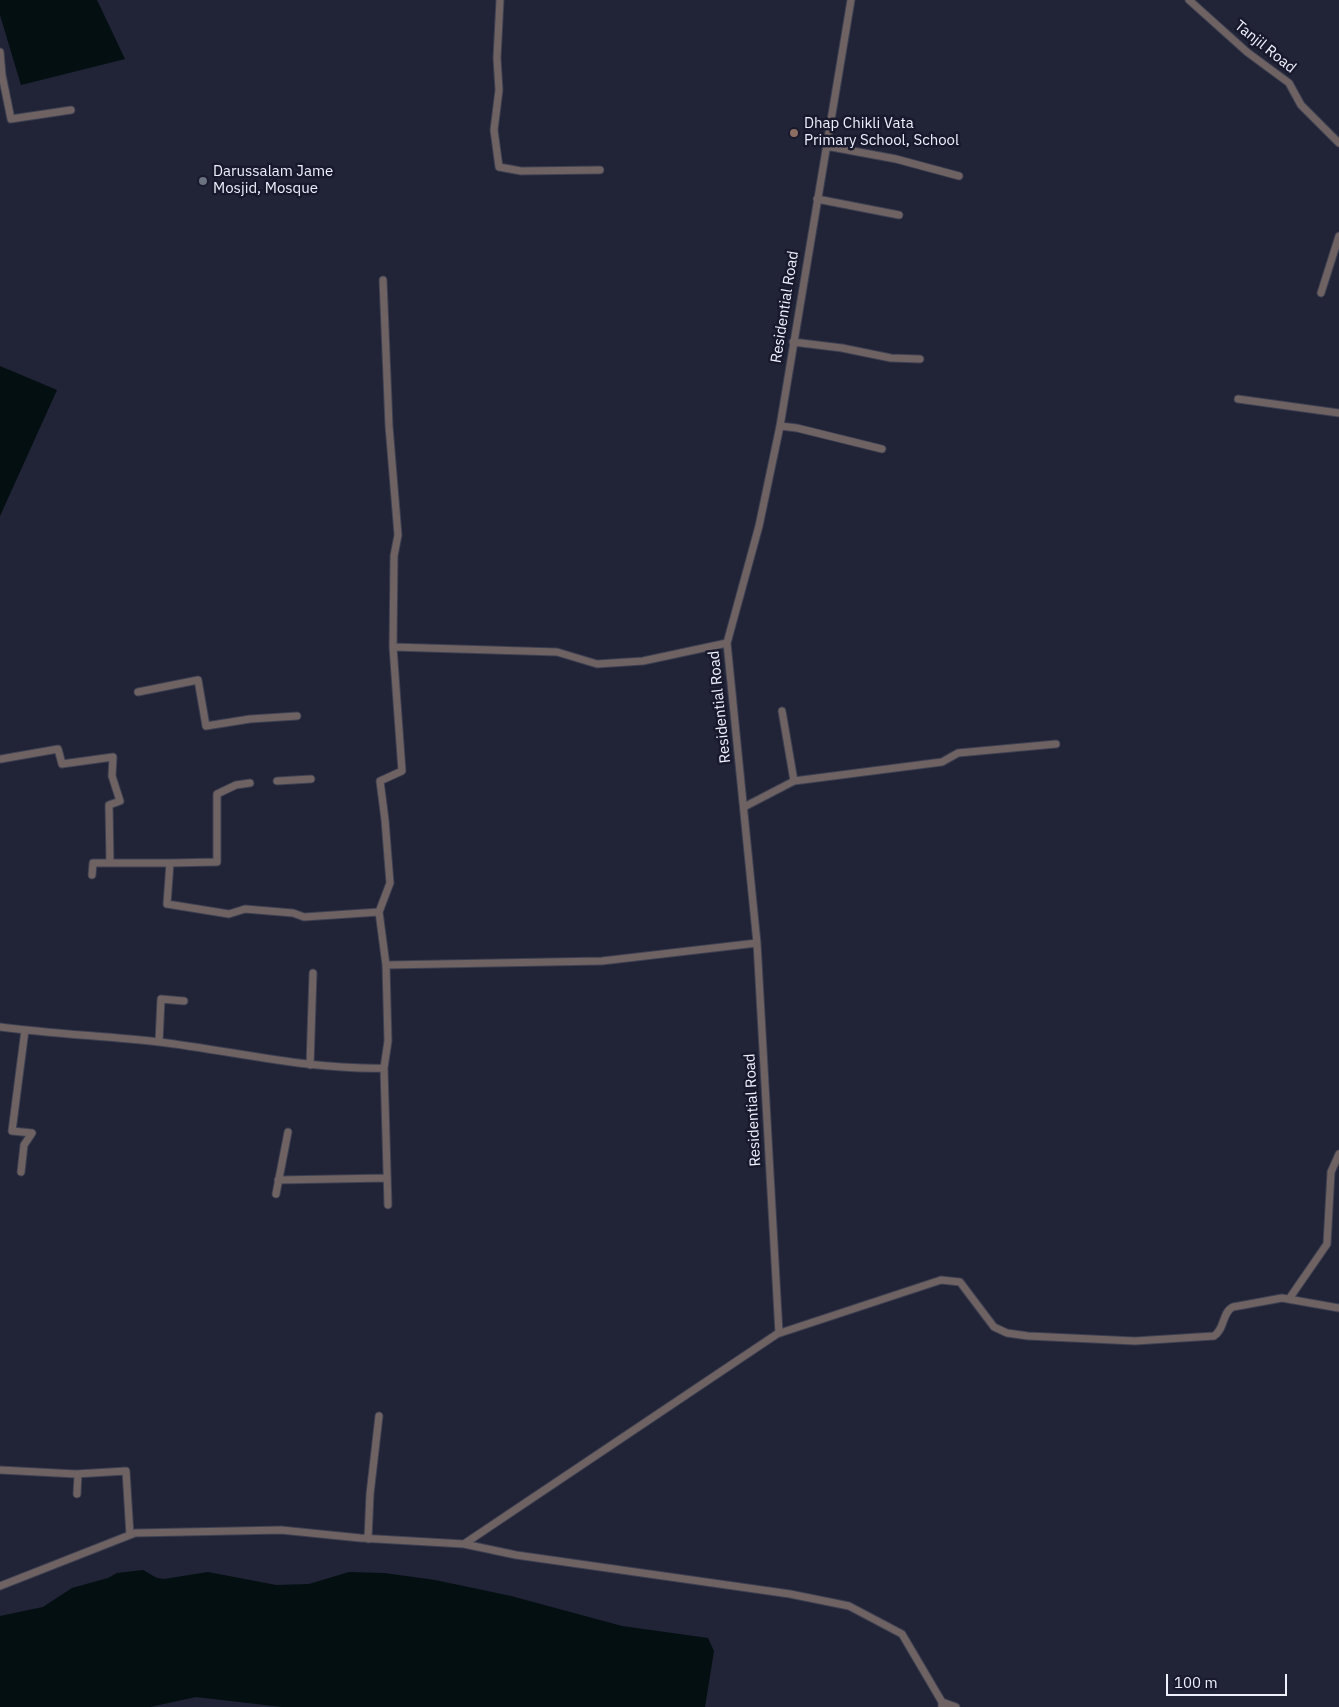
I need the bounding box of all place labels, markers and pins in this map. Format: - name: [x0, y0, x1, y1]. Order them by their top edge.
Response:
- place label: Dhap Chikli Vata Primary School, School: [804, 115, 959, 150]
- marker: Dhap Chikli Vata Primary School, School: [788, 127, 800, 139]
- place label: Darussalam Jame Mosjid, Mosque: [213, 163, 333, 198]
- marker: Darussalam Jame Mosjid, Mosque: [197, 175, 209, 187]

